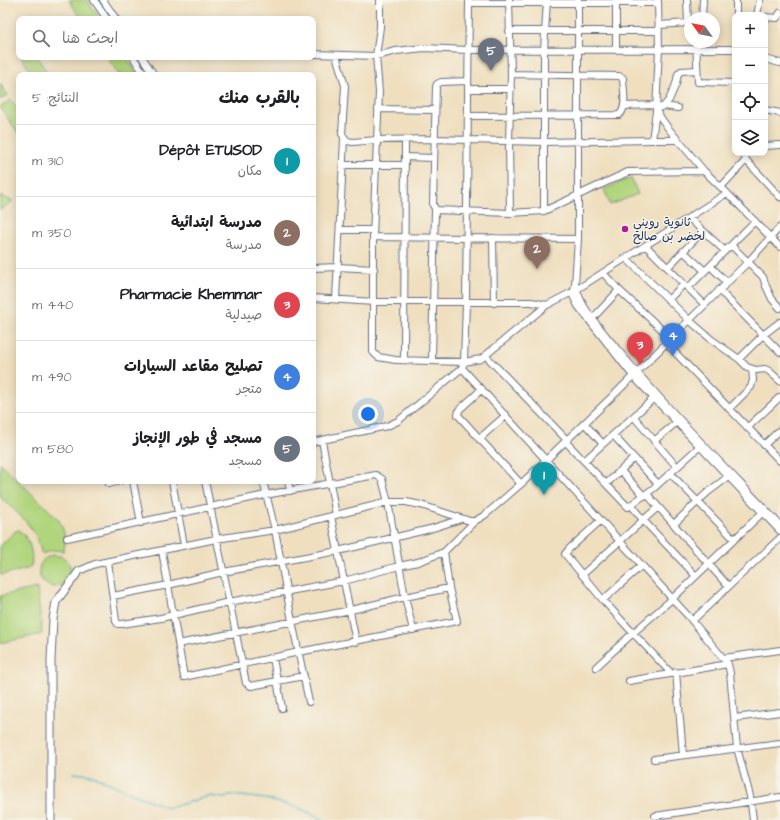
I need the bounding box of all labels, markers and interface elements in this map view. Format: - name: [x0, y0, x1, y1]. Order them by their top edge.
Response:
- north arrow: [684, 12, 720, 48]
- map controls: [732, 12, 768, 156]
- button: +: [732, 12, 768, 48]
- search box: [16, 16, 316, 60]
- icon: search: [30, 27, 52, 49]
- text: ابحث هنا: [62, 28, 118, 49]
- pin: 5: [478, 38, 504, 71]
- button: −: [732, 48, 768, 84]
- button: locate: [732, 84, 768, 120]
- text: بالقرب منك: [219, 86, 300, 110]
- text: النتائج: 5: [32, 89, 79, 107]
- button: layers: [732, 120, 768, 156]
- text: Dépôt ETUSOD: [159, 140, 262, 161]
- text: 310 m: [32, 152, 64, 170]
- text: 1: [286, 152, 288, 170]
- text: مكان: [238, 162, 262, 180]
- text: مدرسة ابتدائية: [171, 212, 262, 233]
- place label: ثانوية رويني لخضر بن صالح: [633, 214, 705, 245]
- text: 350 m: [32, 224, 71, 242]
- text: 2: [283, 224, 291, 242]
- marker: ثانوية رويني لخضر بن صالح: [620, 224, 630, 234]
- text: مدرسة: [226, 236, 262, 254]
- pin: 2: [524, 236, 550, 269]
- text: Pharmacie Khemmar: [120, 284, 262, 305]
- text: 440 m: [32, 296, 73, 314]
- text: 3: [284, 296, 290, 314]
- text: صيدلية: [225, 306, 262, 324]
- pin: 4: [660, 323, 686, 356]
- pin: 3: [627, 332, 653, 365]
- text: تصليح مقاعد السيارات: [124, 356, 262, 377]
- text: 490 m: [32, 368, 72, 386]
- text: 4: [283, 368, 291, 386]
- text: متجر: [237, 380, 262, 398]
- your location: [358, 404, 378, 424]
- text: مسجد في طور الإنجاز: [133, 428, 262, 449]
- text: 580 m: [32, 440, 73, 458]
- text: 5: [282, 440, 292, 458]
- text: مسجد: [229, 452, 262, 470]
- pin: 1: [531, 462, 557, 495]

